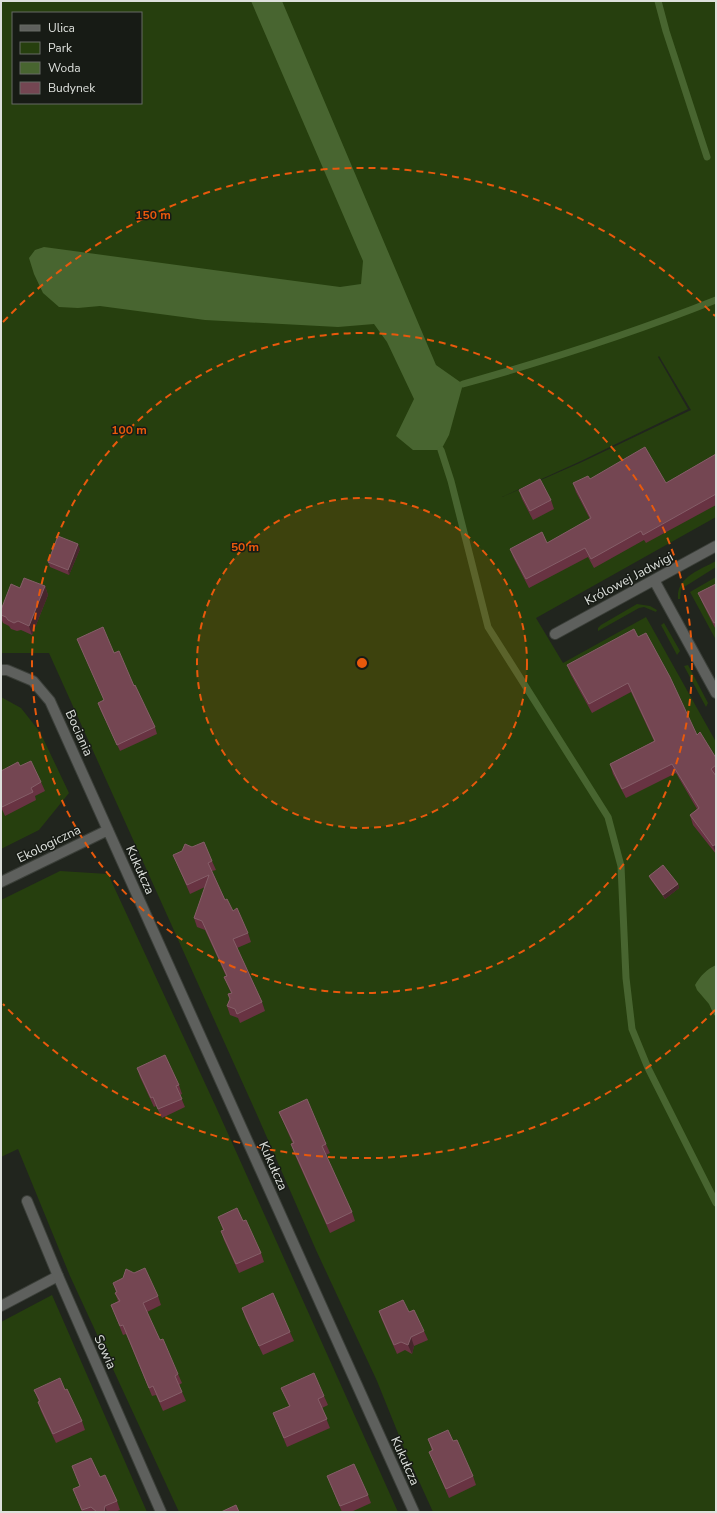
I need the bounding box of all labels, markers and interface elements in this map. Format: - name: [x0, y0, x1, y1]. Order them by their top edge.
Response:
- legend: [12, 12, 142, 104]
- text: Ulica: [48, 20, 75, 36]
- text: Park: [48, 40, 73, 56]
- text: Woda: [48, 60, 81, 76]
- text: Budynek: [48, 80, 96, 96]
- text: 150 m: [135, 207, 171, 223]
- text: 100 m: [111, 422, 147, 438]
- text: 50 m: [231, 539, 259, 555]
- street label: Królowej Jadwigi: [581, 548, 677, 610]
- centre of rings: [355, 656, 369, 670]
- street label: Bociania: [61, 707, 97, 759]
- street label: Ekologiczna: [14, 821, 84, 867]
- street label: Kukułcza: [121, 843, 159, 897]
- street label: Kukułcza: [254, 1139, 292, 1193]
- street label: Sowia: [89, 1332, 121, 1372]
- street label: Kukułcza: [386, 1434, 424, 1488]

